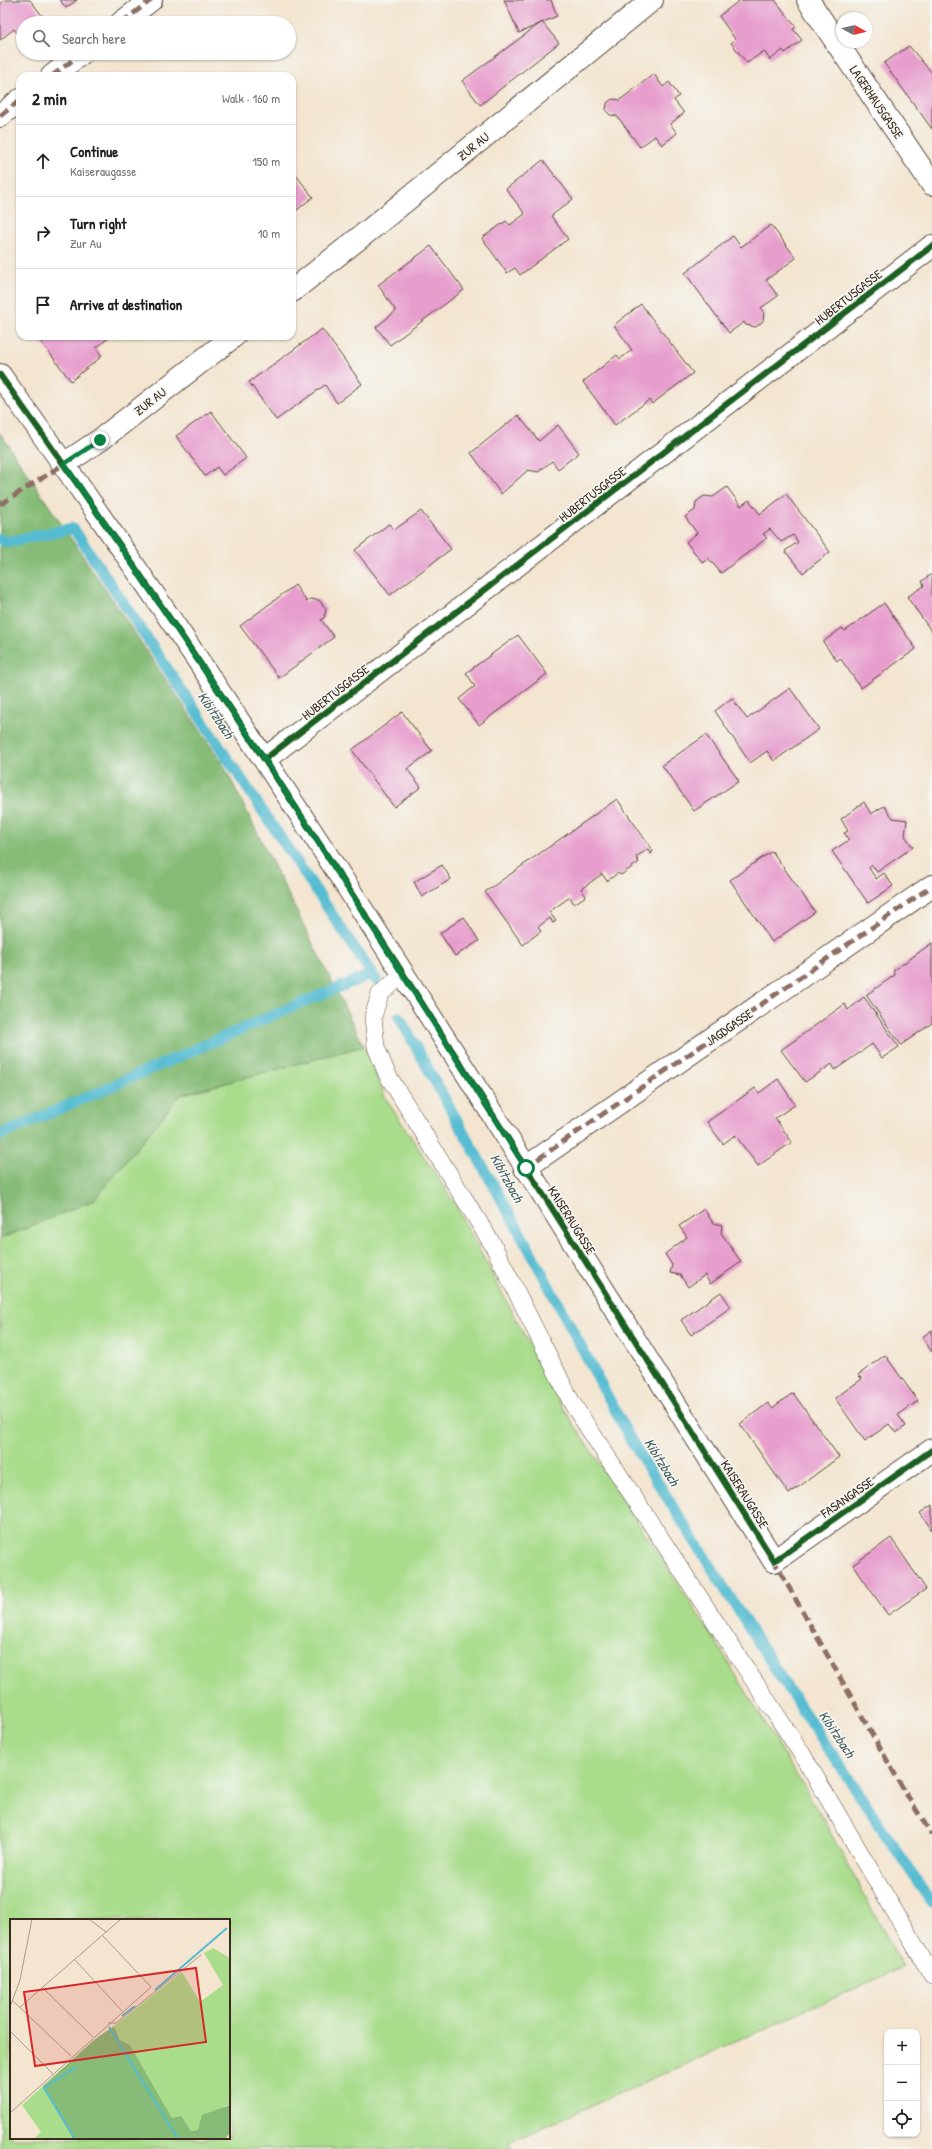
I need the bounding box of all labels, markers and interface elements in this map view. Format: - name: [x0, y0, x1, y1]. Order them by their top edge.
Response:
- north arrow: [836, 12, 872, 48]
- search box: [16, 16, 296, 60]
- icon: search: [30, 27, 52, 49]
- text: Search here: [62, 28, 126, 49]
- street label: LAGERHAUSGASSE: [846, 62, 908, 142]
- text: 2 min: [32, 87, 67, 110]
- text: Walk · 160 m: [222, 89, 280, 107]
- street label: ZUR AU: [453, 128, 493, 164]
- text: Continue: [70, 141, 118, 162]
- icon: ahead: [32, 150, 54, 172]
- text: 150 m: [252, 152, 280, 170]
- text: Kaiseraugasse: [70, 162, 136, 180]
- text: Turn right: [70, 213, 126, 234]
- icon: right: [32, 222, 54, 244]
- text: 10 m: [258, 224, 280, 242]
- text: Zur Au: [70, 234, 101, 252]
- street label: HUBERTUSGASSE: [811, 265, 886, 329]
- icon: arrive: [32, 294, 54, 316]
- text: Arrive at destination: [70, 294, 182, 315]
- street label: ZUR AU: [130, 383, 170, 419]
- route end: [91, 431, 109, 449]
- street label: HUBERTUSGASSE: [555, 462, 630, 526]
- street label: HUBERTUSGASSE: [298, 660, 373, 724]
- water label: Kibitzbach: [194, 688, 240, 743]
- street label: JAGDGASSE: [702, 1004, 756, 1050]
- water label: Kibitzbach: [486, 1150, 529, 1206]
- route start: [517, 1159, 535, 1177]
- street label: KAISERAUGASSE: [544, 1182, 600, 1258]
- water label: Kibitzbach: [640, 1434, 685, 1490]
- street label: KAISERAUGASSE: [717, 1456, 773, 1532]
- street label: FASANGASSE: [816, 1472, 877, 1522]
- water label: Kibitzbach: [815, 1707, 861, 1762]
- inset map: [10, 1919, 230, 2139]
- map controls: [884, 2029, 920, 2137]
- button: +: [884, 2029, 920, 2065]
- button: −: [884, 2065, 920, 2101]
- button: locate: [884, 2101, 920, 2137]

